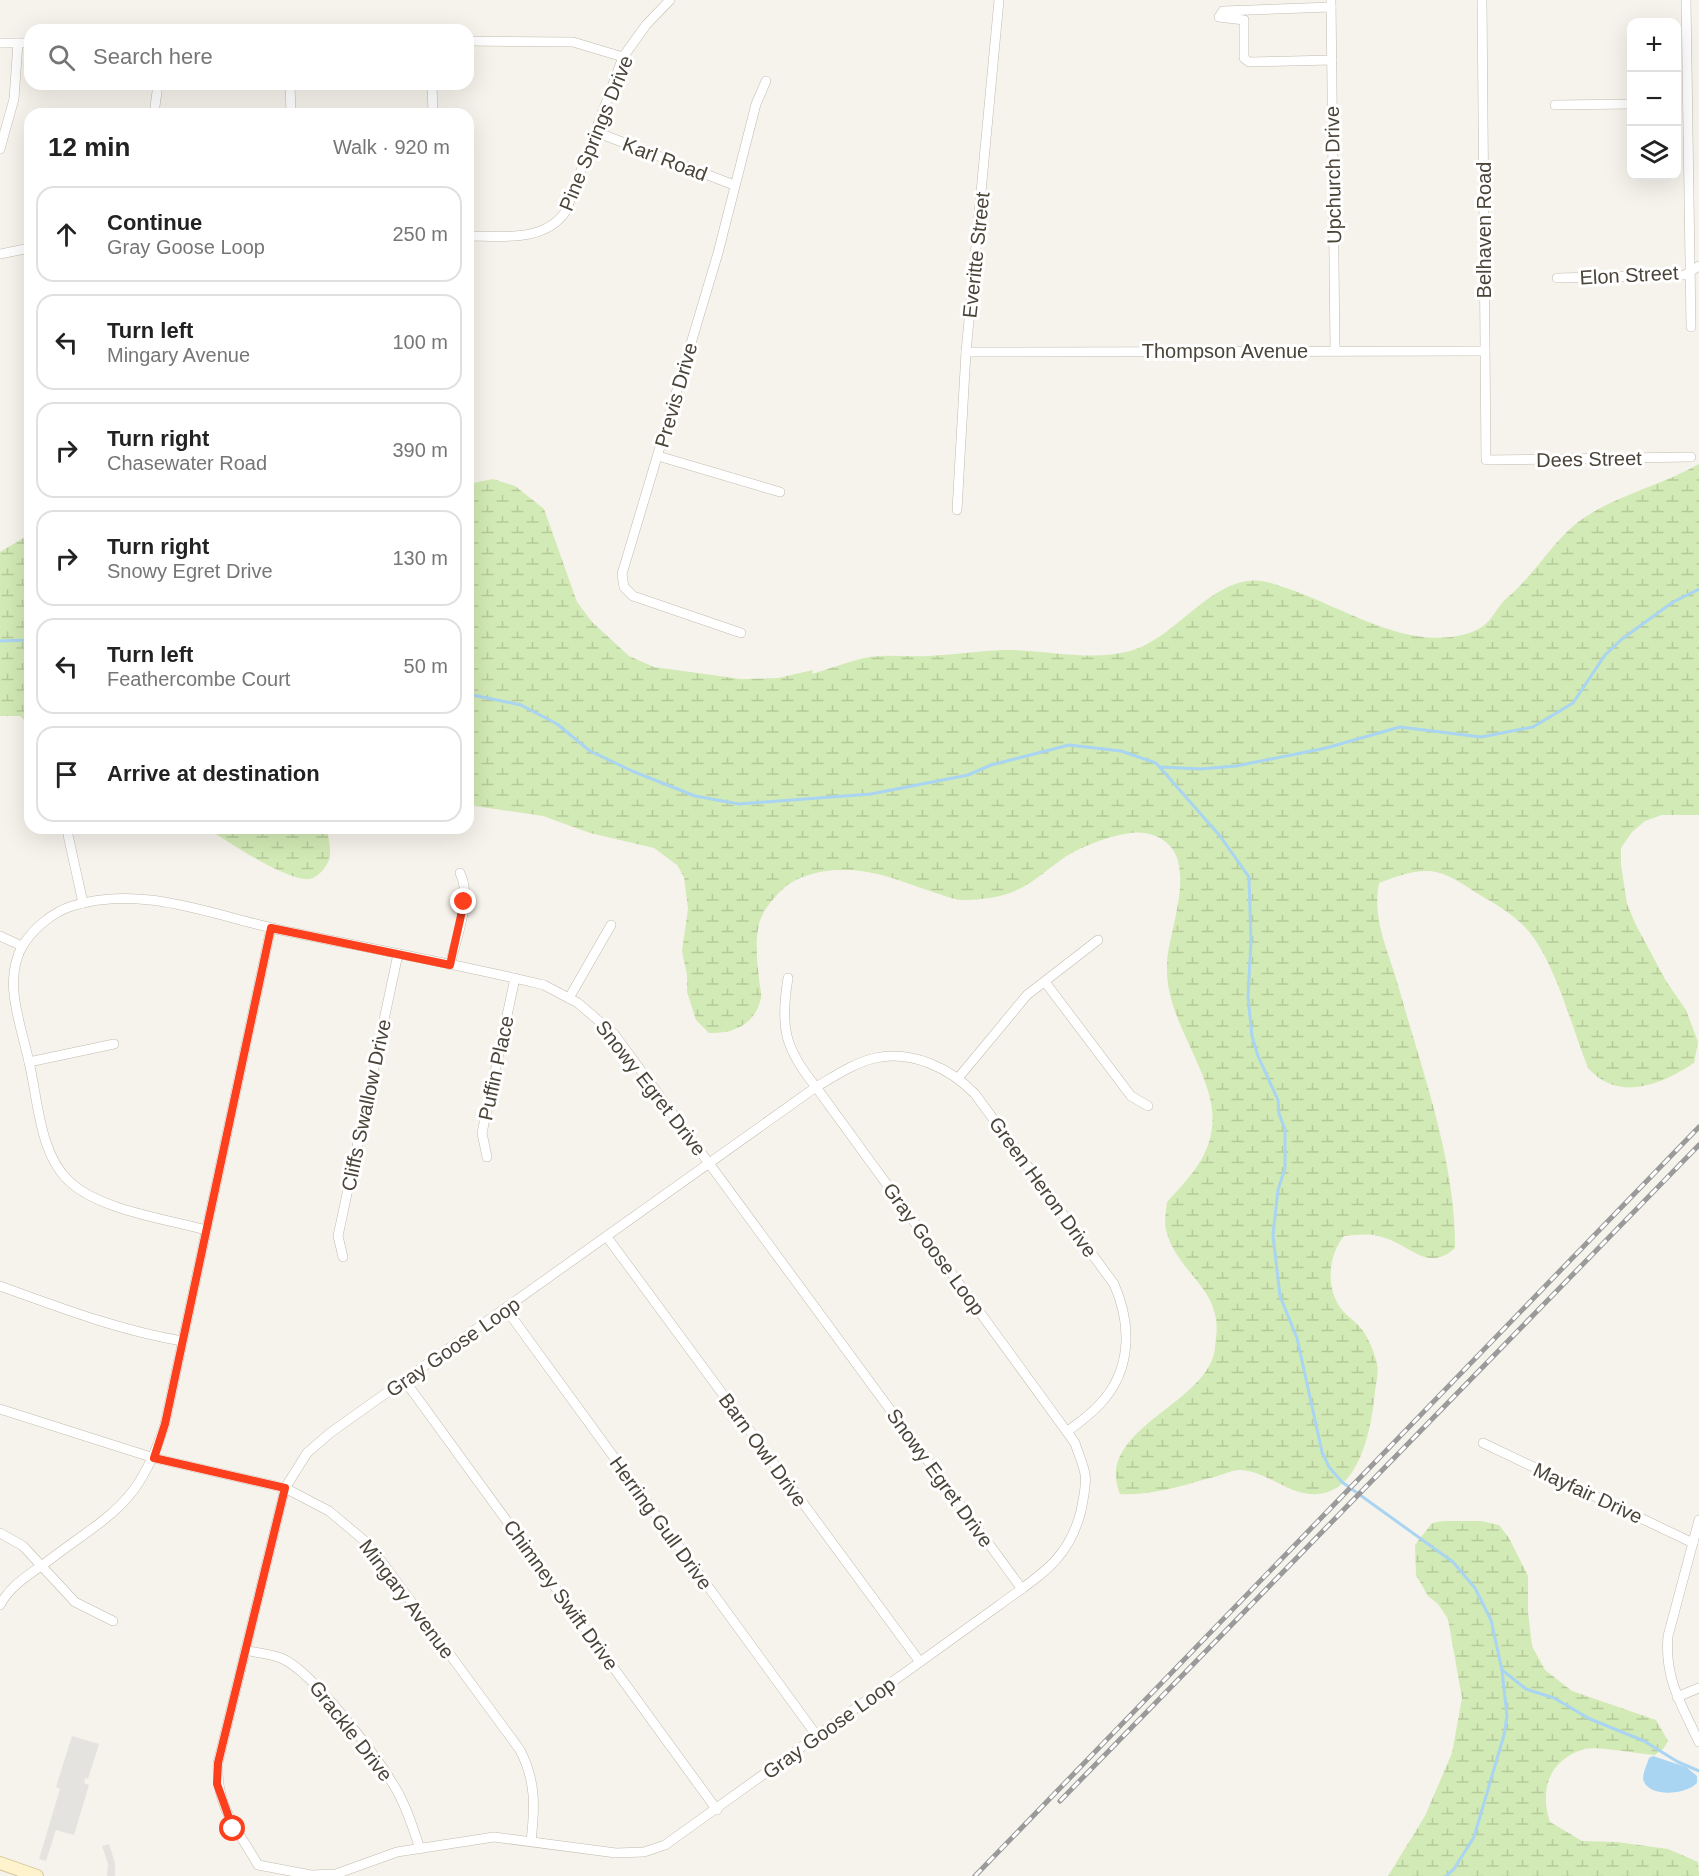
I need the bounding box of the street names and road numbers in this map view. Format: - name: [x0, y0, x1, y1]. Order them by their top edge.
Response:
- street label: Pine Springs Drive: [555, 52, 637, 214]
- street label: Upchurch Drive: [1321, 106, 1345, 244]
- street label: Karl Road: [620, 133, 710, 185]
- street label: Belhaven Road: [1473, 162, 1495, 298]
- street label: Everitte Street: [958, 190, 994, 319]
- street label: Elon Street: [1579, 261, 1679, 289]
- street label: Previs Drive: [651, 340, 701, 450]
- street label: Thompson Avenue: [1142, 340, 1308, 362]
- street label: Dees Street: [1536, 447, 1642, 471]
- street label: Puffin Place: [474, 1014, 518, 1122]
- street label: Snowy Egret Drive: [591, 1016, 711, 1160]
- street label: Cliffs Swallow Drive: [337, 1017, 395, 1193]
- street label: Green Heron Drive: [985, 1113, 1101, 1261]
- street label: Gray Goose Loop: [879, 1179, 989, 1319]
- street label: Gray Goose Loop: [382, 1293, 524, 1401]
- street label: Barn Owl Drive: [715, 1389, 811, 1511]
- street label: Snowy Egret Drive: [882, 1405, 998, 1551]
- street label: Herring Gull Drive: [605, 1452, 717, 1594]
- street label: Mayfair Drive: [1530, 1458, 1646, 1528]
- street label: Chimney Swift Drive: [499, 1516, 623, 1674]
- street label: Mingary Avenue: [355, 1535, 459, 1663]
- street label: Gray Goose Loop: [759, 1673, 899, 1783]
- street label: Grackle Drive: [305, 1676, 397, 1786]

